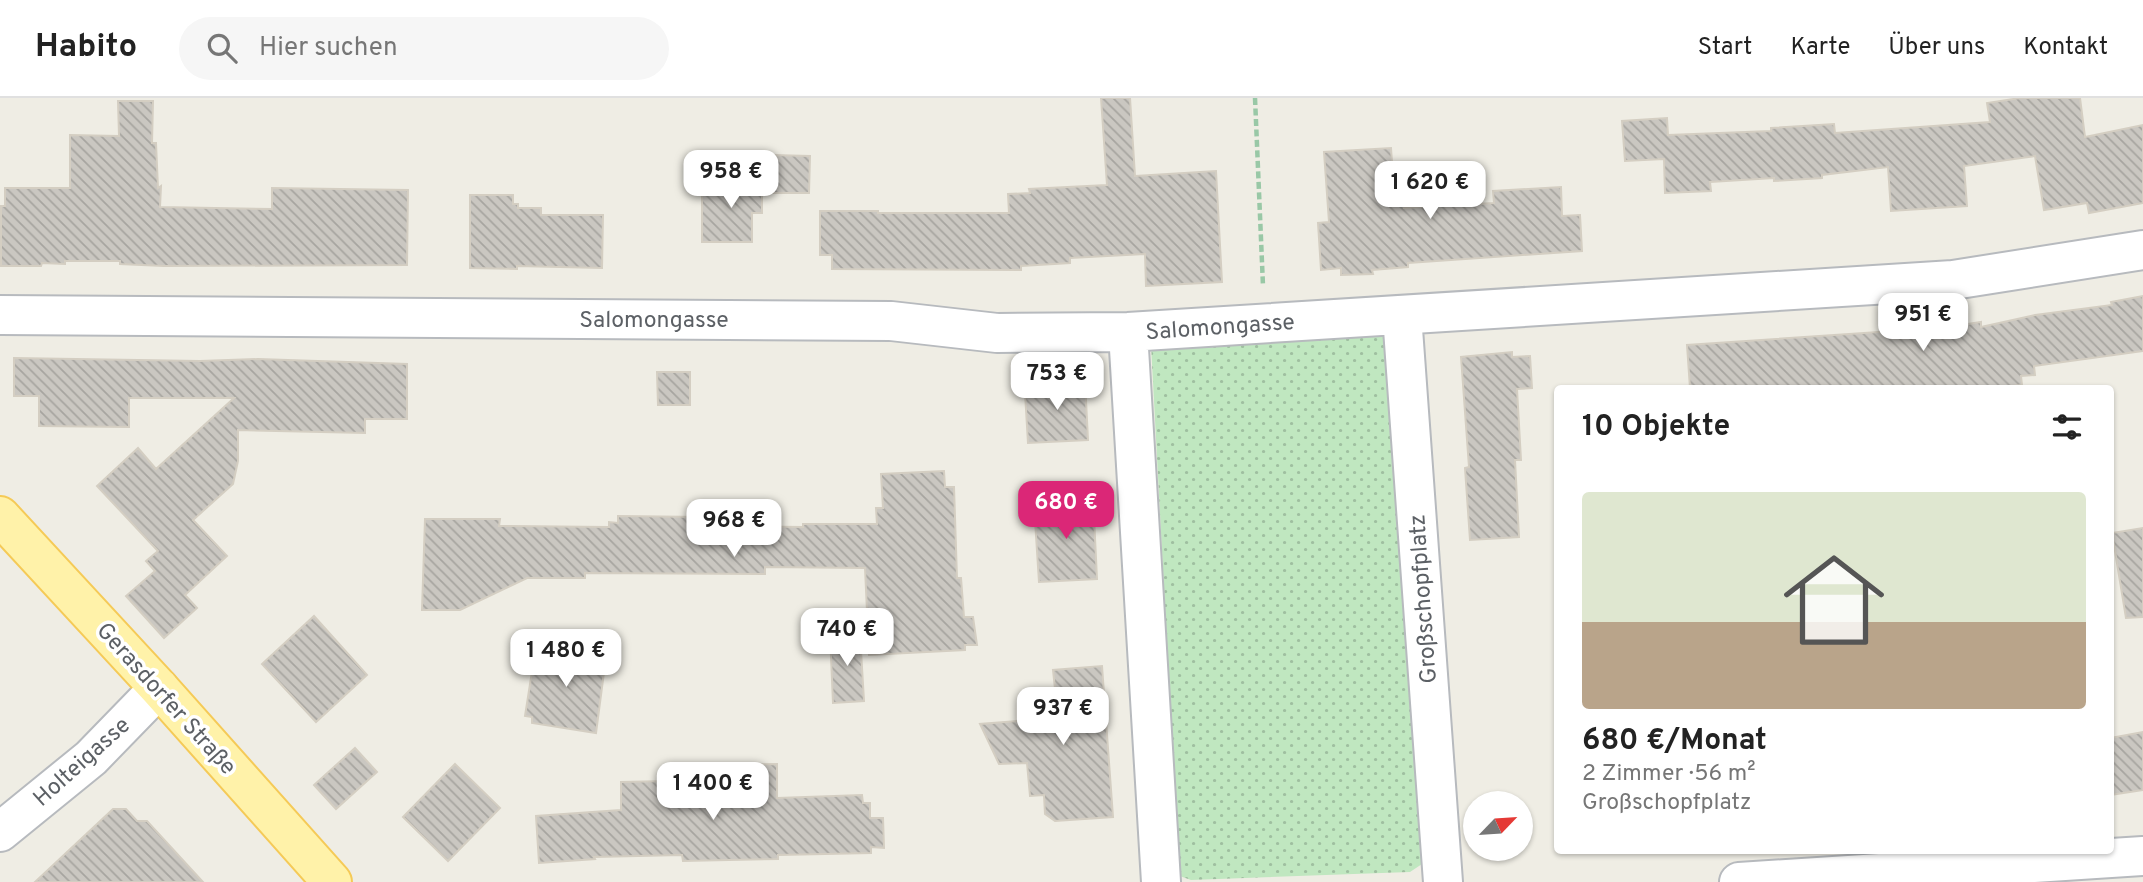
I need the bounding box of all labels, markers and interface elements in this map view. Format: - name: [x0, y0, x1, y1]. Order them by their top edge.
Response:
- search box: [179, 17, 669, 80]
- text: Habito: [35, 27, 137, 69]
- icon: search: [203, 29, 241, 67]
- text: Hier suchen: [259, 32, 398, 65]
- text: Start: [1698, 33, 1752, 63]
- text: Karte: [1790, 33, 1850, 63]
- text: Über uns: [1888, 33, 1985, 63]
- text: Kontakt: [2023, 33, 2108, 63]
- pin: 958 €: [682, 150, 780, 210]
- text: 958 €: [699, 158, 763, 187]
- pin: 1 620 €: [1365, 162, 1495, 221]
- text: 1 620 €: [1391, 169, 1469, 198]
- pin: 951 €: [1874, 294, 1972, 353]
- text: 951 €: [1894, 301, 1952, 330]
- street label: Salomongasse: [579, 307, 729, 336]
- street label: Salomongasse: [1145, 309, 1296, 348]
- pin: 753 €: [1008, 352, 1106, 412]
- text: 753 €: [1027, 360, 1087, 389]
- icon: filters: [2048, 408, 2086, 446]
- text: 10 Objekte: [1582, 409, 1730, 446]
- pin: 680 €: [1017, 482, 1115, 541]
- text: 680 €: [1034, 489, 1098, 518]
- pin: 968 €: [685, 500, 783, 559]
- text: 968 €: [702, 507, 766, 536]
- street label: Großschopfplatz: [1404, 513, 1445, 684]
- icon: home: [1771, 537, 1897, 663]
- pin: 740 €: [798, 608, 896, 668]
- text: 740 €: [817, 616, 877, 645]
- street label: Gerasdorfer Straße: [89, 617, 241, 782]
- pin: 1 480 €: [501, 630, 631, 689]
- text: 1 480 €: [526, 637, 606, 666]
- pin: 937 €: [1014, 688, 1112, 747]
- text: 937 €: [1033, 695, 1093, 724]
- street label: Holteigasse: [28, 712, 137, 814]
- text: 680 €/Monat: [1582, 723, 1767, 760]
- text: 2 Zimmer · 56 m²: [1582, 760, 1755, 789]
- pin: 1 400 €: [648, 762, 778, 822]
- text: 1 400 €: [673, 770, 753, 799]
- text: Großschopfplatz: [1582, 789, 1751, 818]
- north arrow: [1463, 791, 1533, 861]
- map controls: [1463, 791, 1533, 861]

